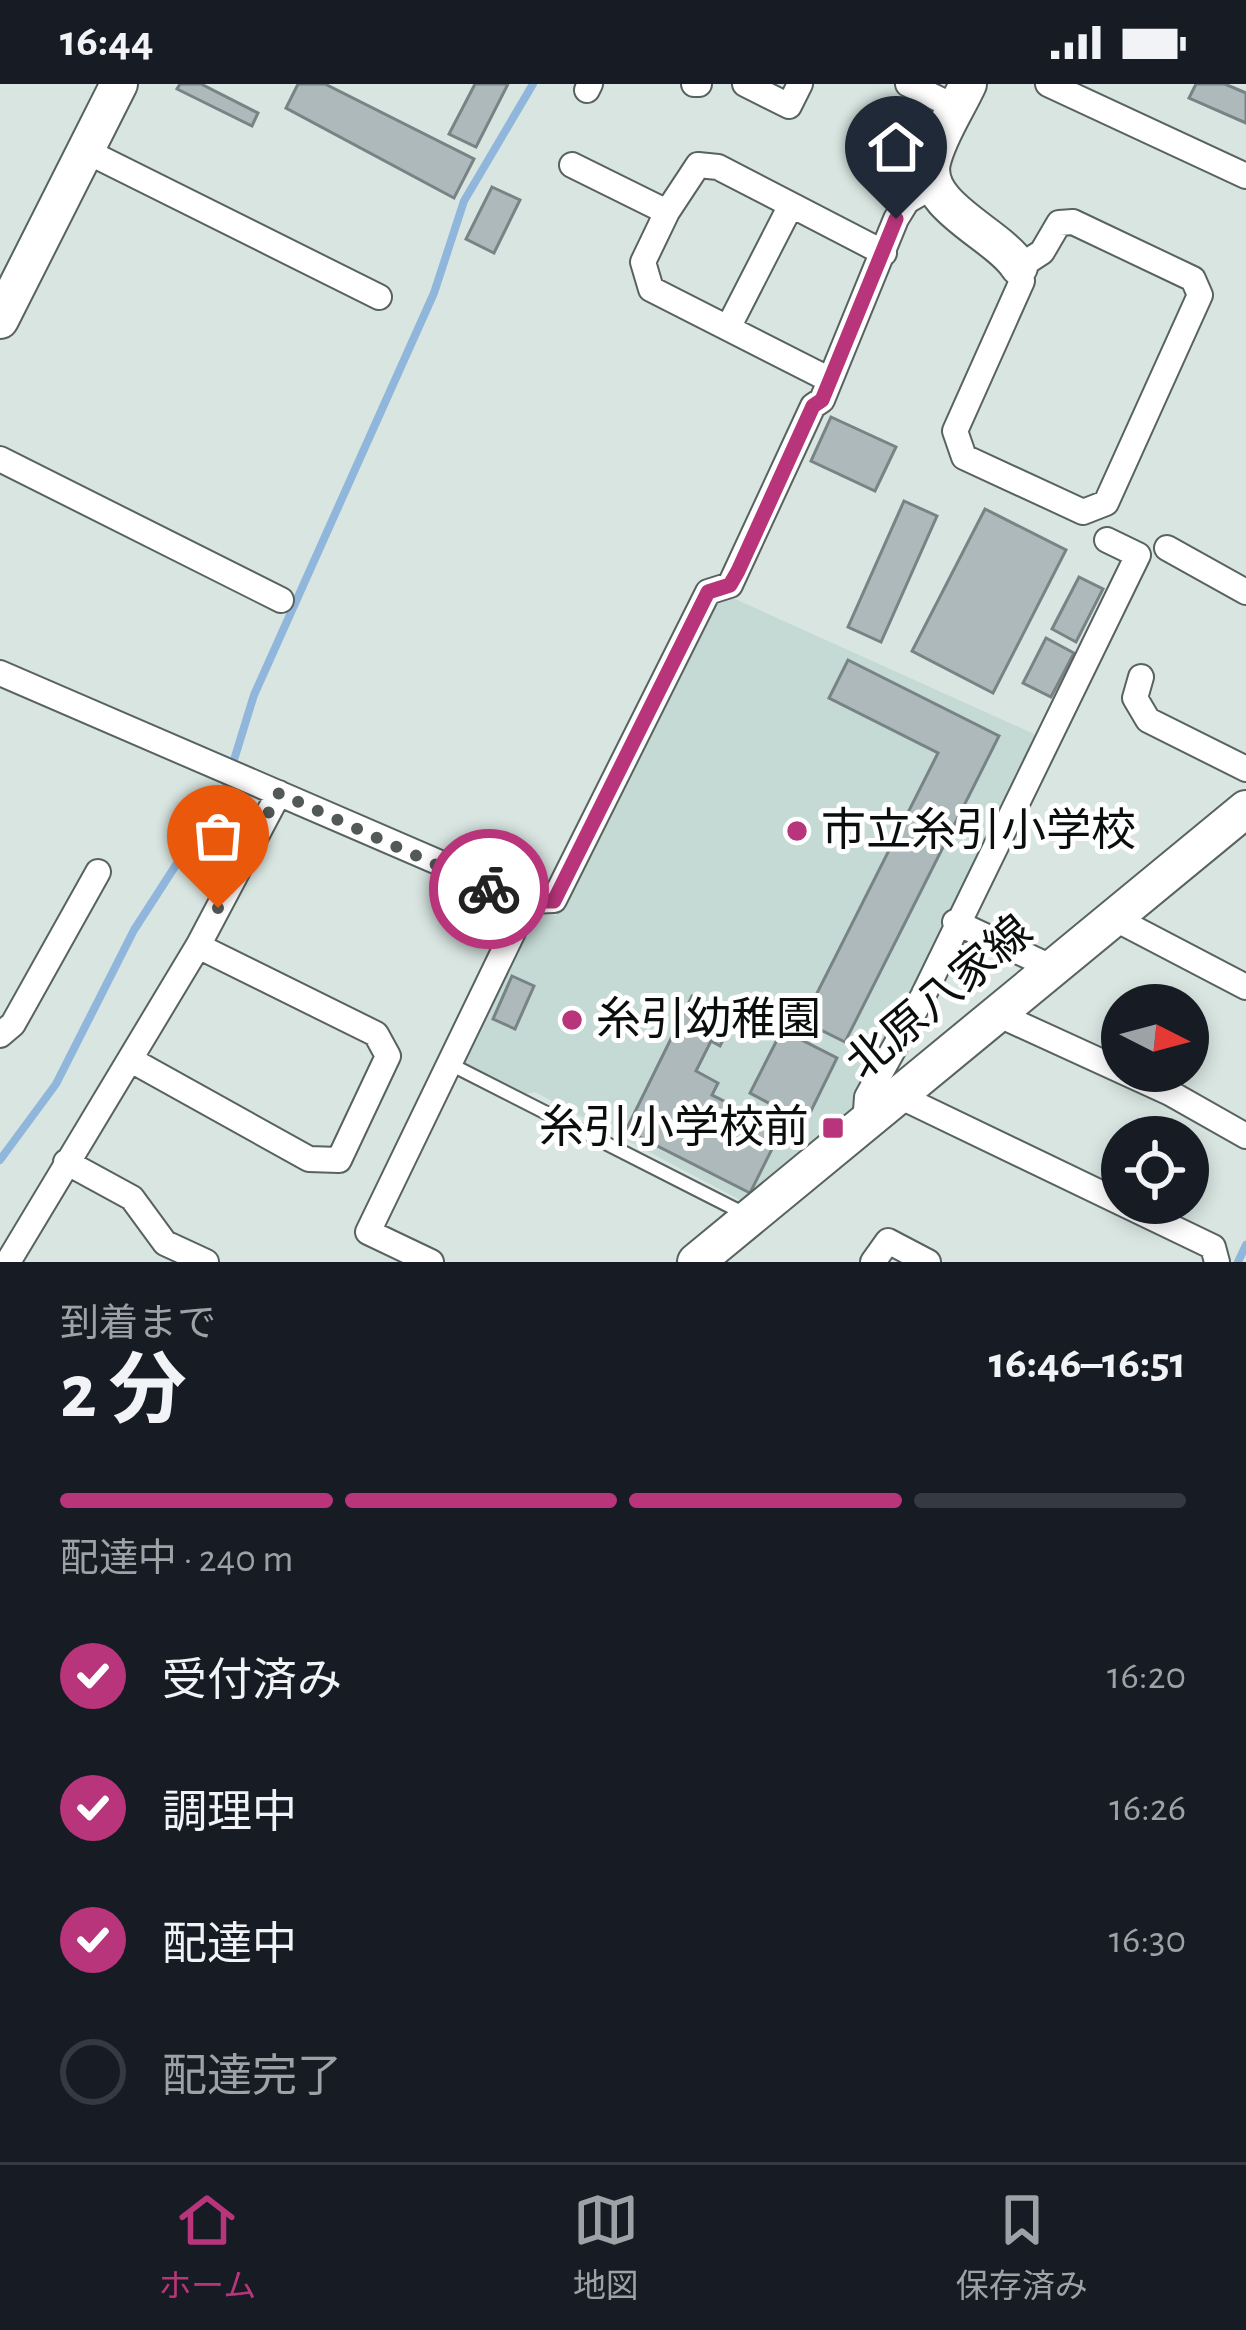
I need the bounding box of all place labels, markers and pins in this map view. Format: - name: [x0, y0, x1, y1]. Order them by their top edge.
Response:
- pin: [845, 96, 947, 219]
- pin: [167, 785, 269, 908]
- place label: 市立糸引小学校: [821, 806, 1136, 854]
- marker: 市立糸引小学校: [784, 818, 810, 844]
- place label: 糸引幼稚園: [596, 995, 821, 1043]
- marker: 糸引幼稚園: [559, 1007, 585, 1033]
- place label: 糸引小学校前: [539, 1103, 809, 1151]
- marker: 糸引小学校前: [820, 1115, 846, 1141]

